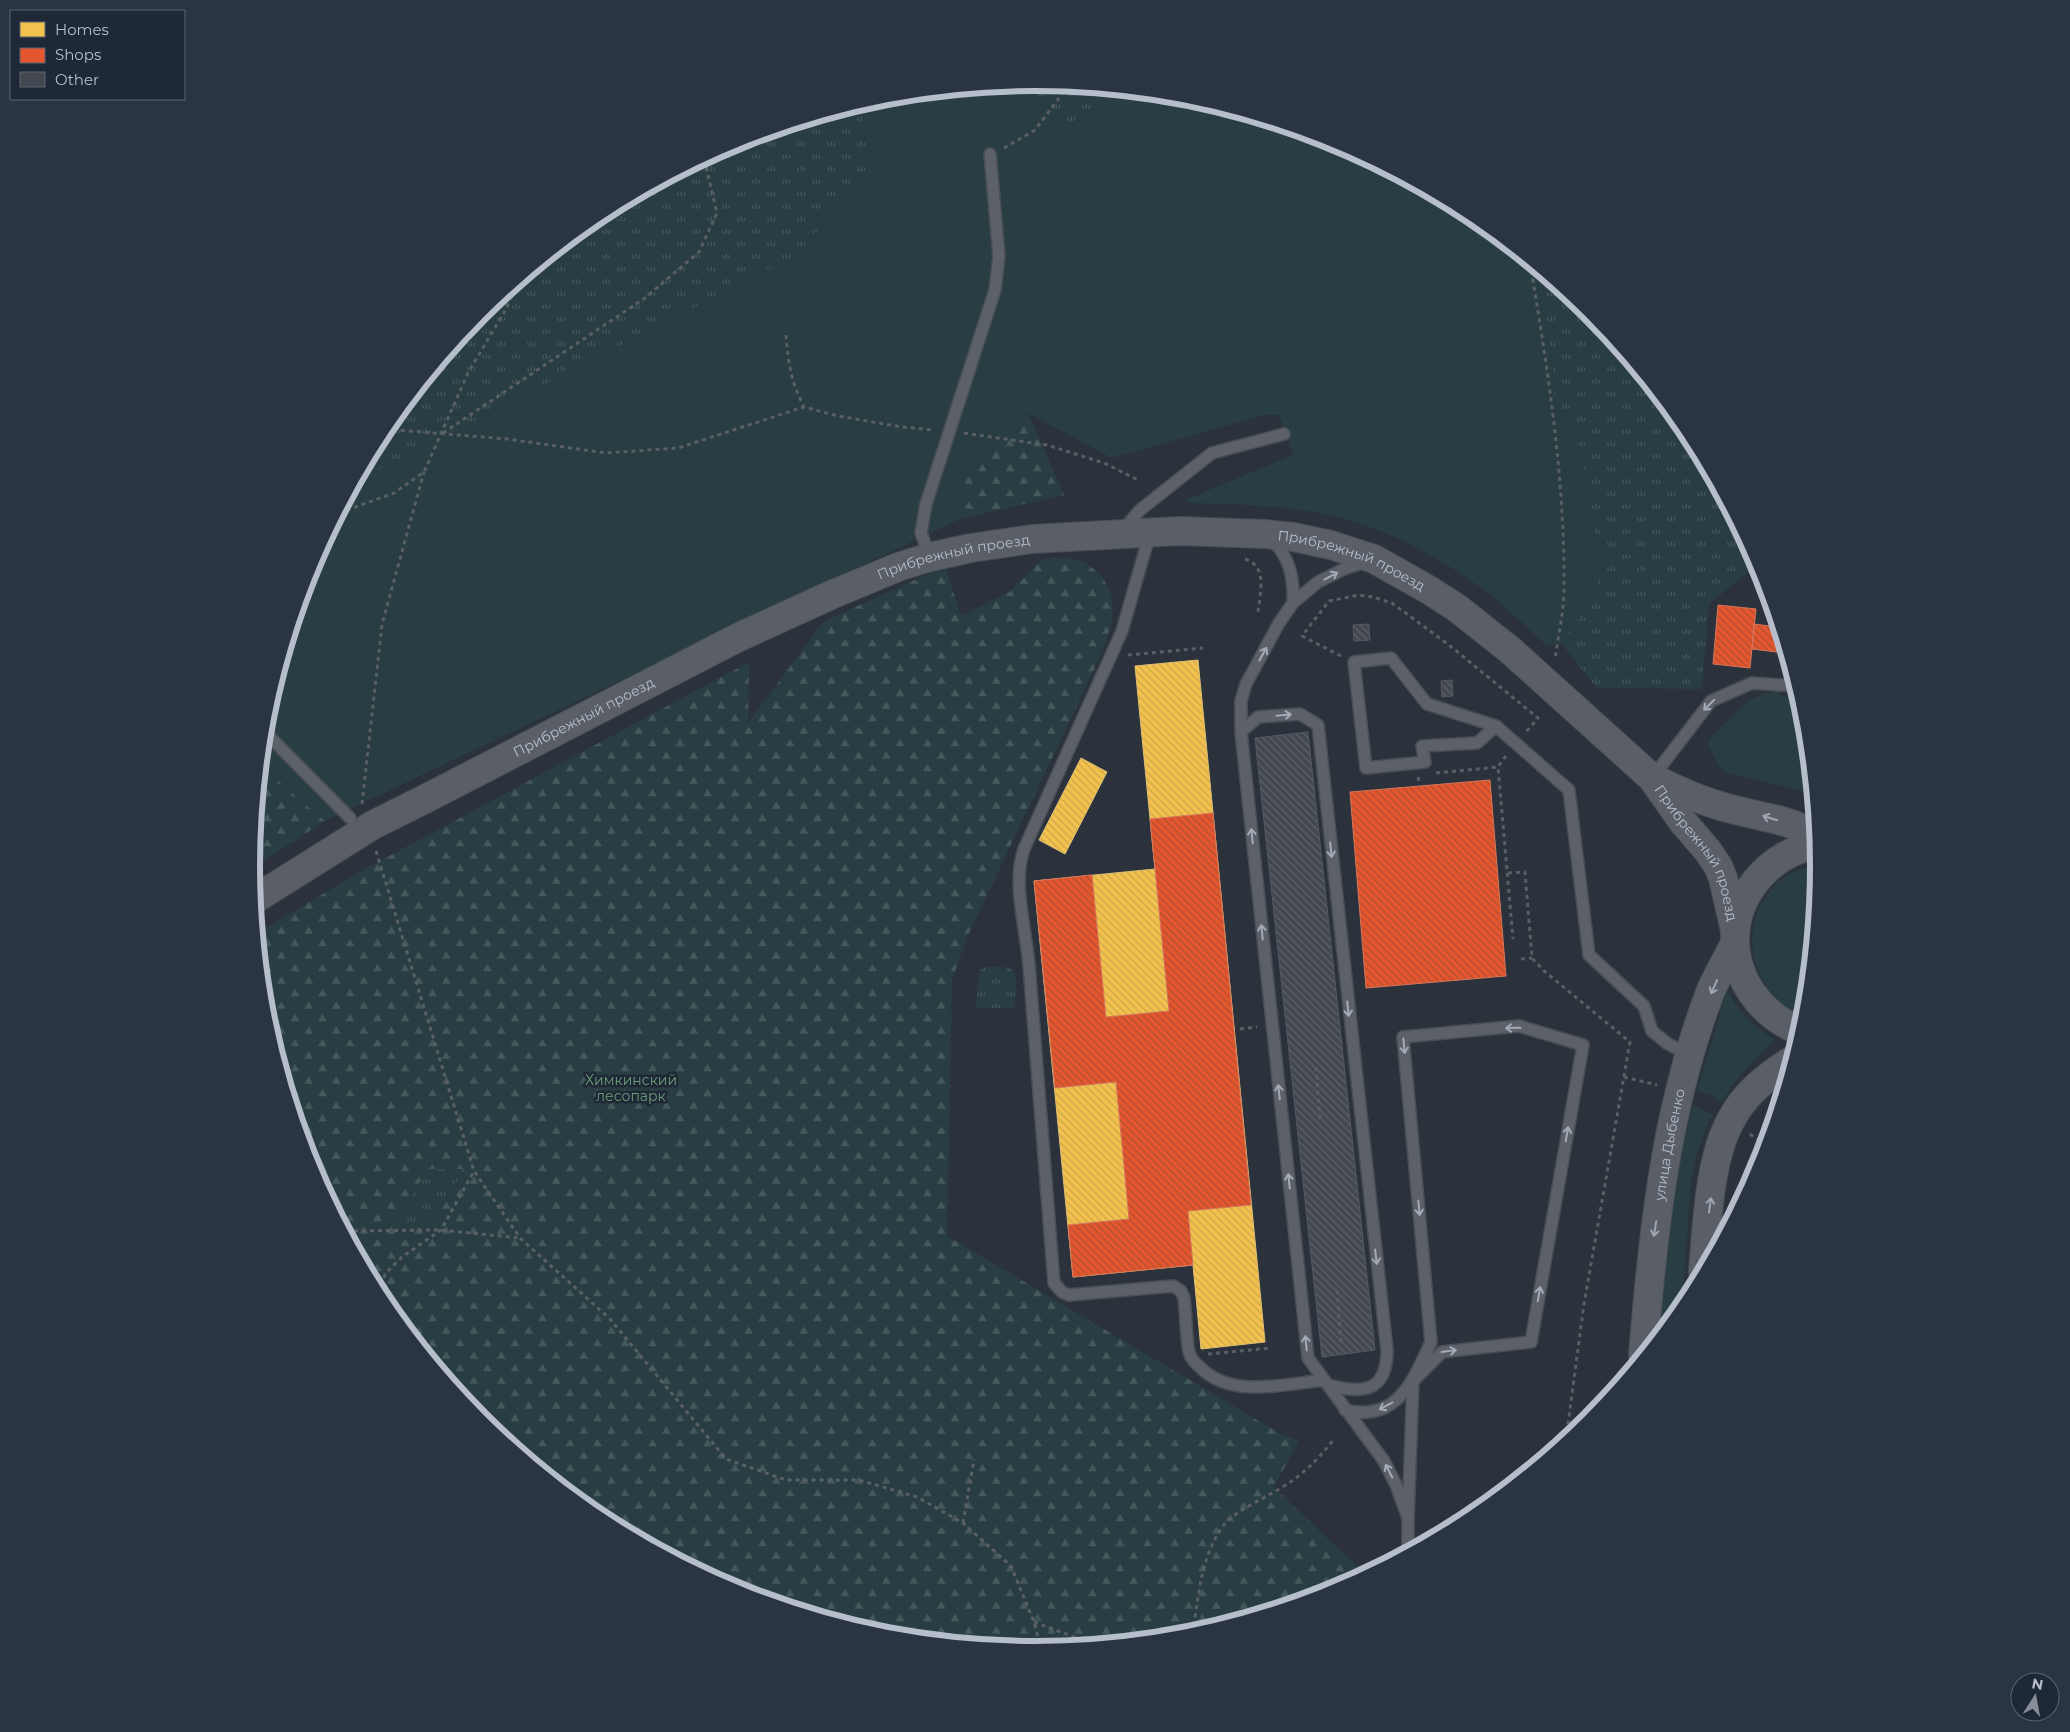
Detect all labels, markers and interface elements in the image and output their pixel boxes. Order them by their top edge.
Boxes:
legend [10,10,185,100]
text: Homes [55,20,109,39]
text: Shops [55,45,101,64]
text: Other [55,70,99,89]
street label: Прибрежный проезд [1277,526,1428,595]
street label: Прибрежный проезд [874,530,1031,584]
one-way arrow [1323,571,1338,580]
one-way arrow [1258,647,1268,661]
street label: Прибрежный проезд [510,673,657,761]
one-way arrow [1703,699,1715,711]
one-way arrow [1276,710,1292,720]
street label: Прибрежный проезд [1651,781,1741,923]
one-way arrow [1762,813,1778,823]
one-way arrow [1247,828,1257,844]
one-way arrow [1326,842,1336,858]
one-way arrow [1257,924,1267,940]
one-way arrow [1708,979,1718,994]
one-way arrow [1344,1001,1353,1017]
one-way arrow [1505,1023,1521,1032]
one-way arrow [1399,1038,1409,1054]
park label: Химкинский лесопарк [585,1071,677,1105]
one-way arrow [1274,1084,1284,1100]
street label: улица Дыбенко [1650,1087,1689,1203]
one-way arrow [1563,1127,1573,1143]
one-way arrow [1284,1174,1294,1190]
one-way arrow [1705,1197,1715,1213]
one-way arrow [1414,1200,1423,1216]
one-way arrow [1649,1220,1659,1236]
one-way arrow [1371,1248,1381,1264]
one-way arrow [1535,1287,1545,1303]
one-way arrow [1301,1335,1311,1351]
one-way arrow [1441,1346,1457,1356]
one-way arrow [1378,1401,1393,1411]
one-way arrow [1384,1464,1393,1479]
north arrow [2010,1672,2060,1722]
text: N [2030,1674,2045,1694]

